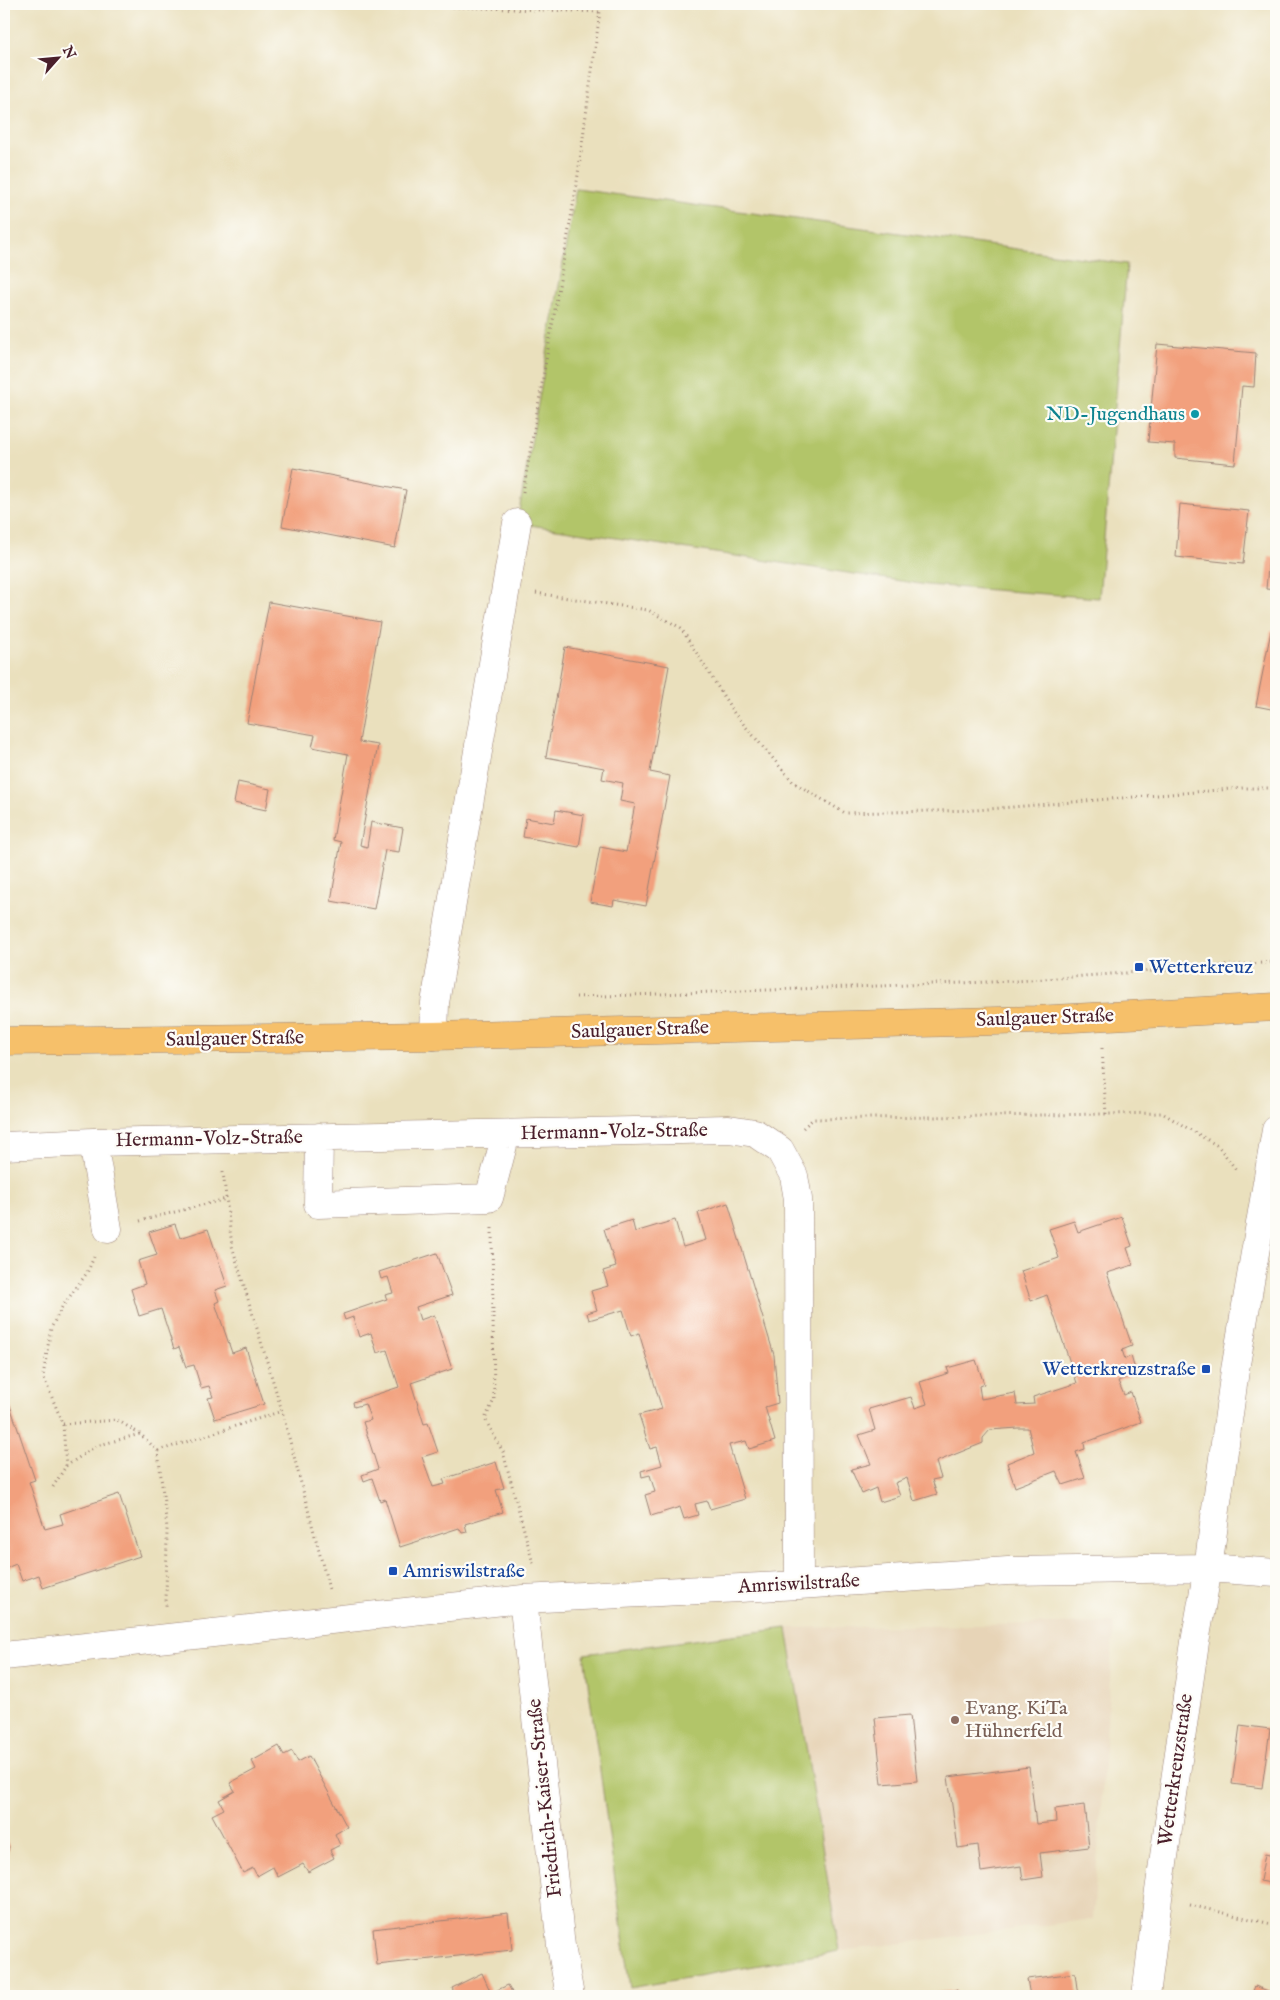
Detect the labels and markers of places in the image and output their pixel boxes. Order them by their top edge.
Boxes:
place label: ND-Jugendhaus [1046,402,1185,427]
marker: ND-Jugendhaus [1189,408,1201,420]
place label: Wetterkreuz [1149,955,1253,980]
marker: Wetterkreuz [1133,961,1145,973]
place label: Wetterkreuzstraße [1042,1357,1196,1382]
marker: Wetterkreuzstraße [1200,1363,1212,1375]
place label: Amriswilstraße [402,1559,525,1584]
marker: Amriswilstraße [387,1565,399,1577]
place label: Evang. KiTa Hühnerfeld [965,1696,1068,1744]
marker: Evang. KiTa Hühnerfeld [949,1714,961,1726]

